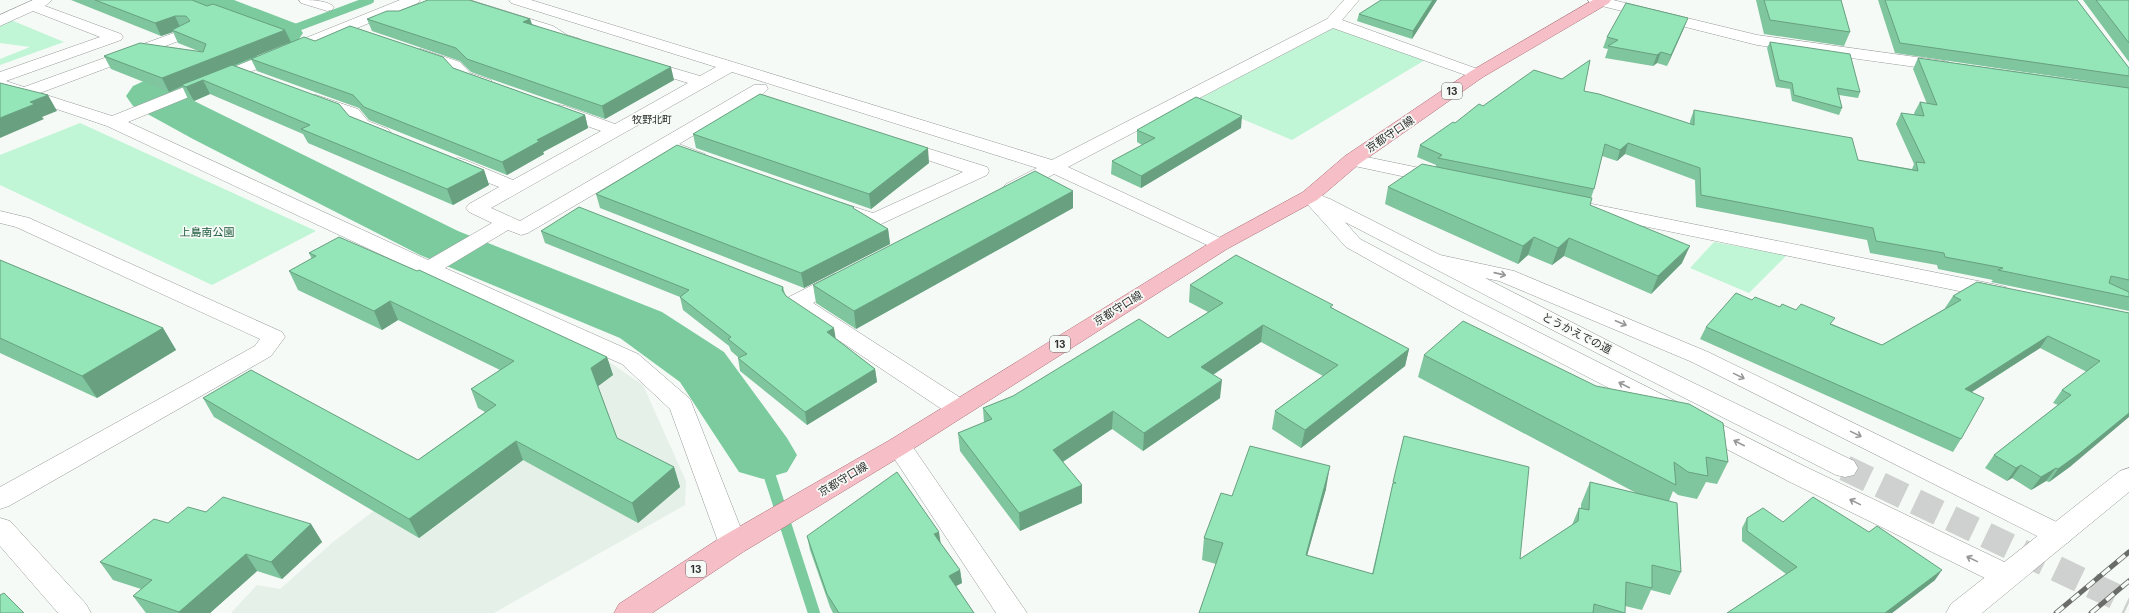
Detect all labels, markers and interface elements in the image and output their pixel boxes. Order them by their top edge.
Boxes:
road number: 13 [1442,83,1462,99]
district label: 牧野北町 [632,113,672,125]
street label: 京都守口線 [1363,113,1417,155]
park label: 上島南公園 [180,225,235,239]
one-way arrow [1493,271,1506,279]
street label: 京都守口線 [1091,287,1145,329]
street label: とうかえでの道 [1540,309,1614,357]
one-way arrow [1614,320,1626,328]
road number: 13 [1050,336,1070,352]
one-way arrow [1733,373,1745,380]
one-way arrow [1618,380,1630,388]
one-way arrow [1849,431,1861,438]
one-way arrow [1734,439,1746,446]
street label: 京都守口線 [816,459,870,499]
one-way arrow [1850,498,1862,505]
one-way arrow [1966,555,1978,562]
road number: 13 [686,561,706,577]

